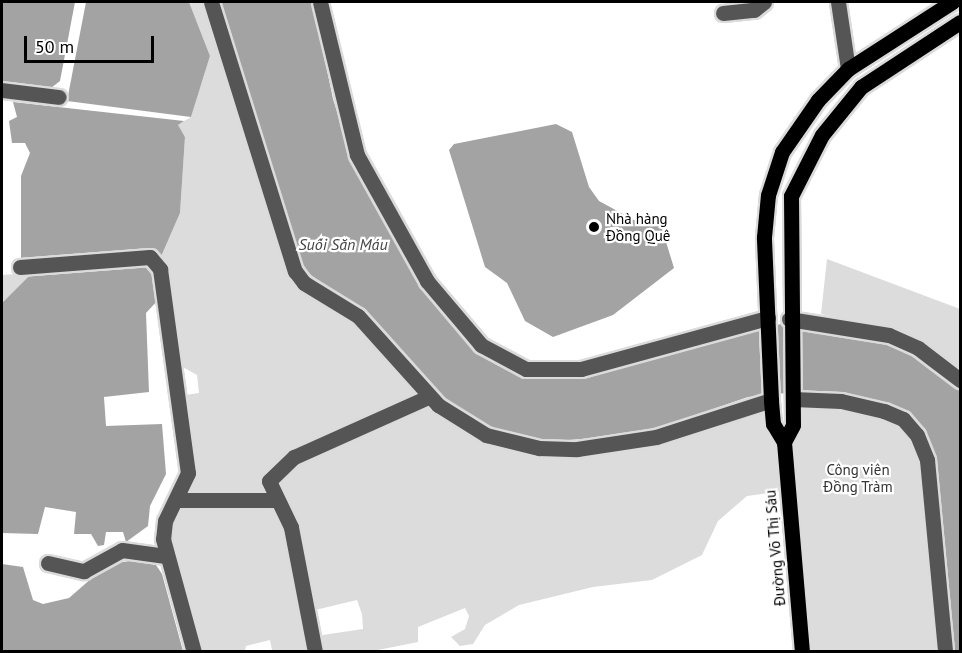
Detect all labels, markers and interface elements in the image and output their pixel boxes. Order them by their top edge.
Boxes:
scale bar [27,24,158,62]
text: 50 m [35,35,74,58]
place label: Nhà hàng Đồng Quê [606,209,670,244]
marker: Nhà hàng Đồng Quê [587,220,601,234]
water label: Suối Săn Máu [298,234,388,254]
park label: Công viên Đồng Tràm [823,460,893,495]
street label: Đường Võ Thị Sáu [761,489,789,607]

